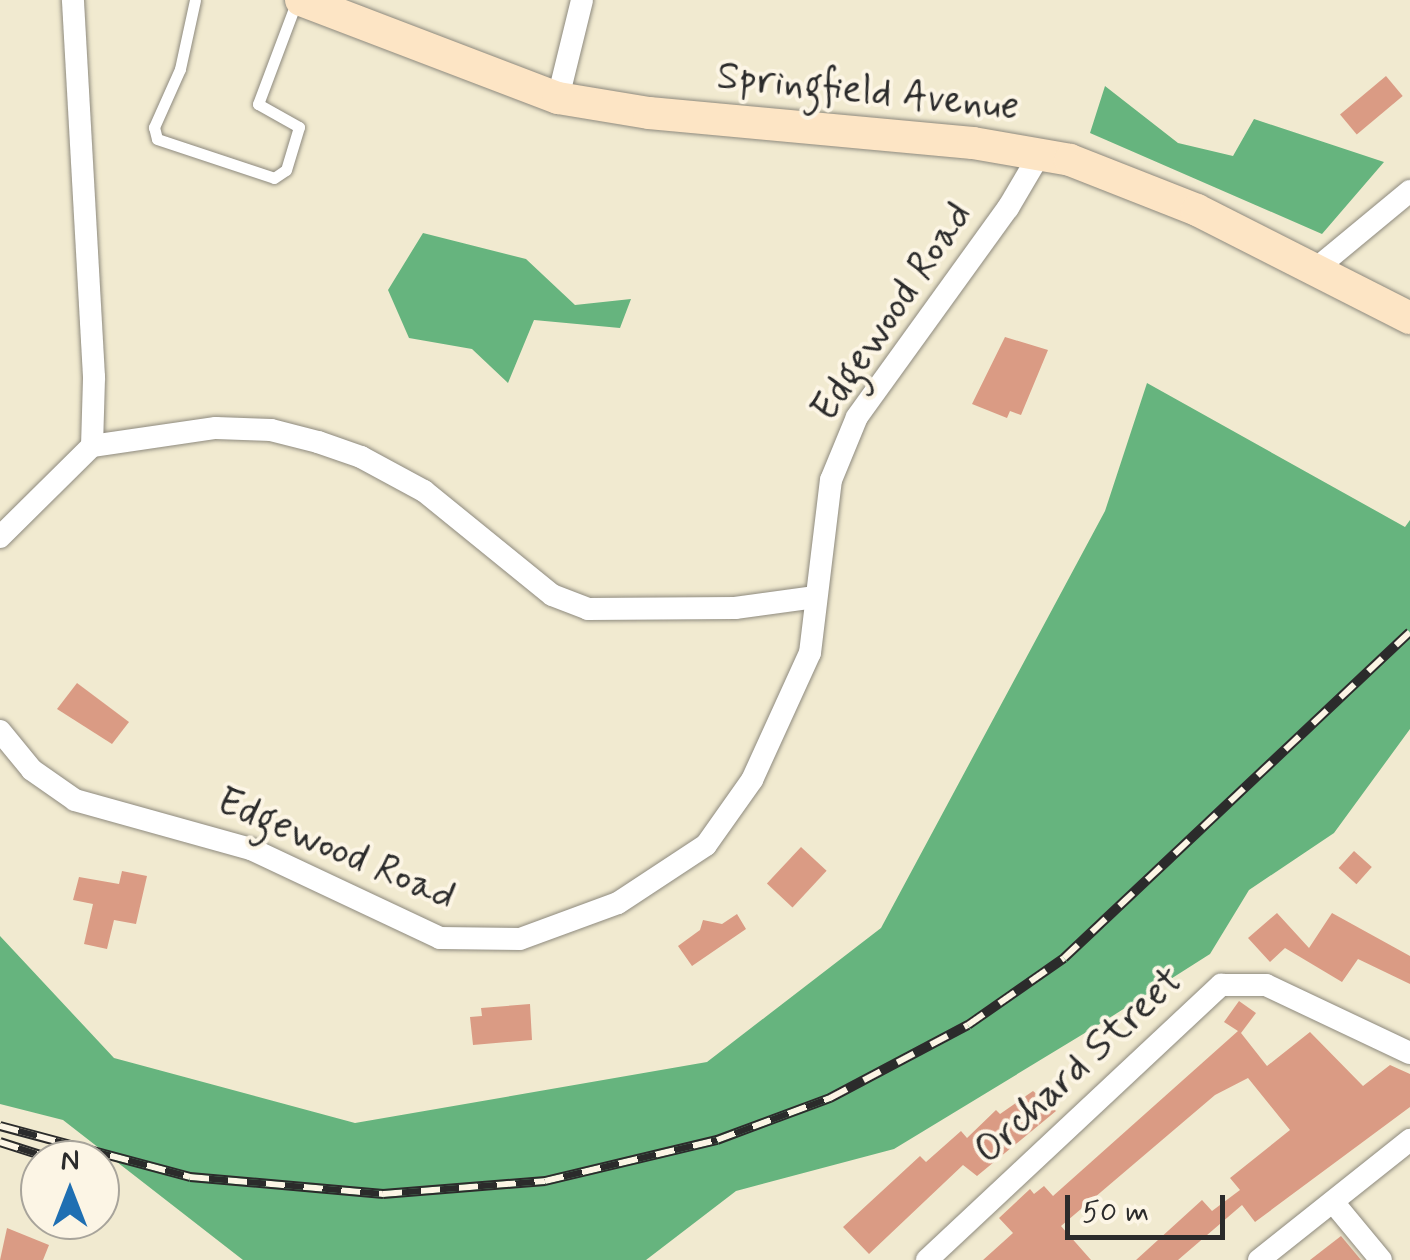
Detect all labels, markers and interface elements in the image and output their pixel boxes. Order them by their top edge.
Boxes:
street label: Springfield Avenue [710,52,1026,132]
street label: Edgewood Road [802,195,982,429]
street label: Edgewood Road [211,778,461,920]
street label: Orchard Street [966,958,1192,1174]
north arrow [20,1140,120,1240]
text: N [61,1143,79,1180]
scale bar [1070,1175,1230,1237]
text: 50 m [1082,1193,1149,1232]

